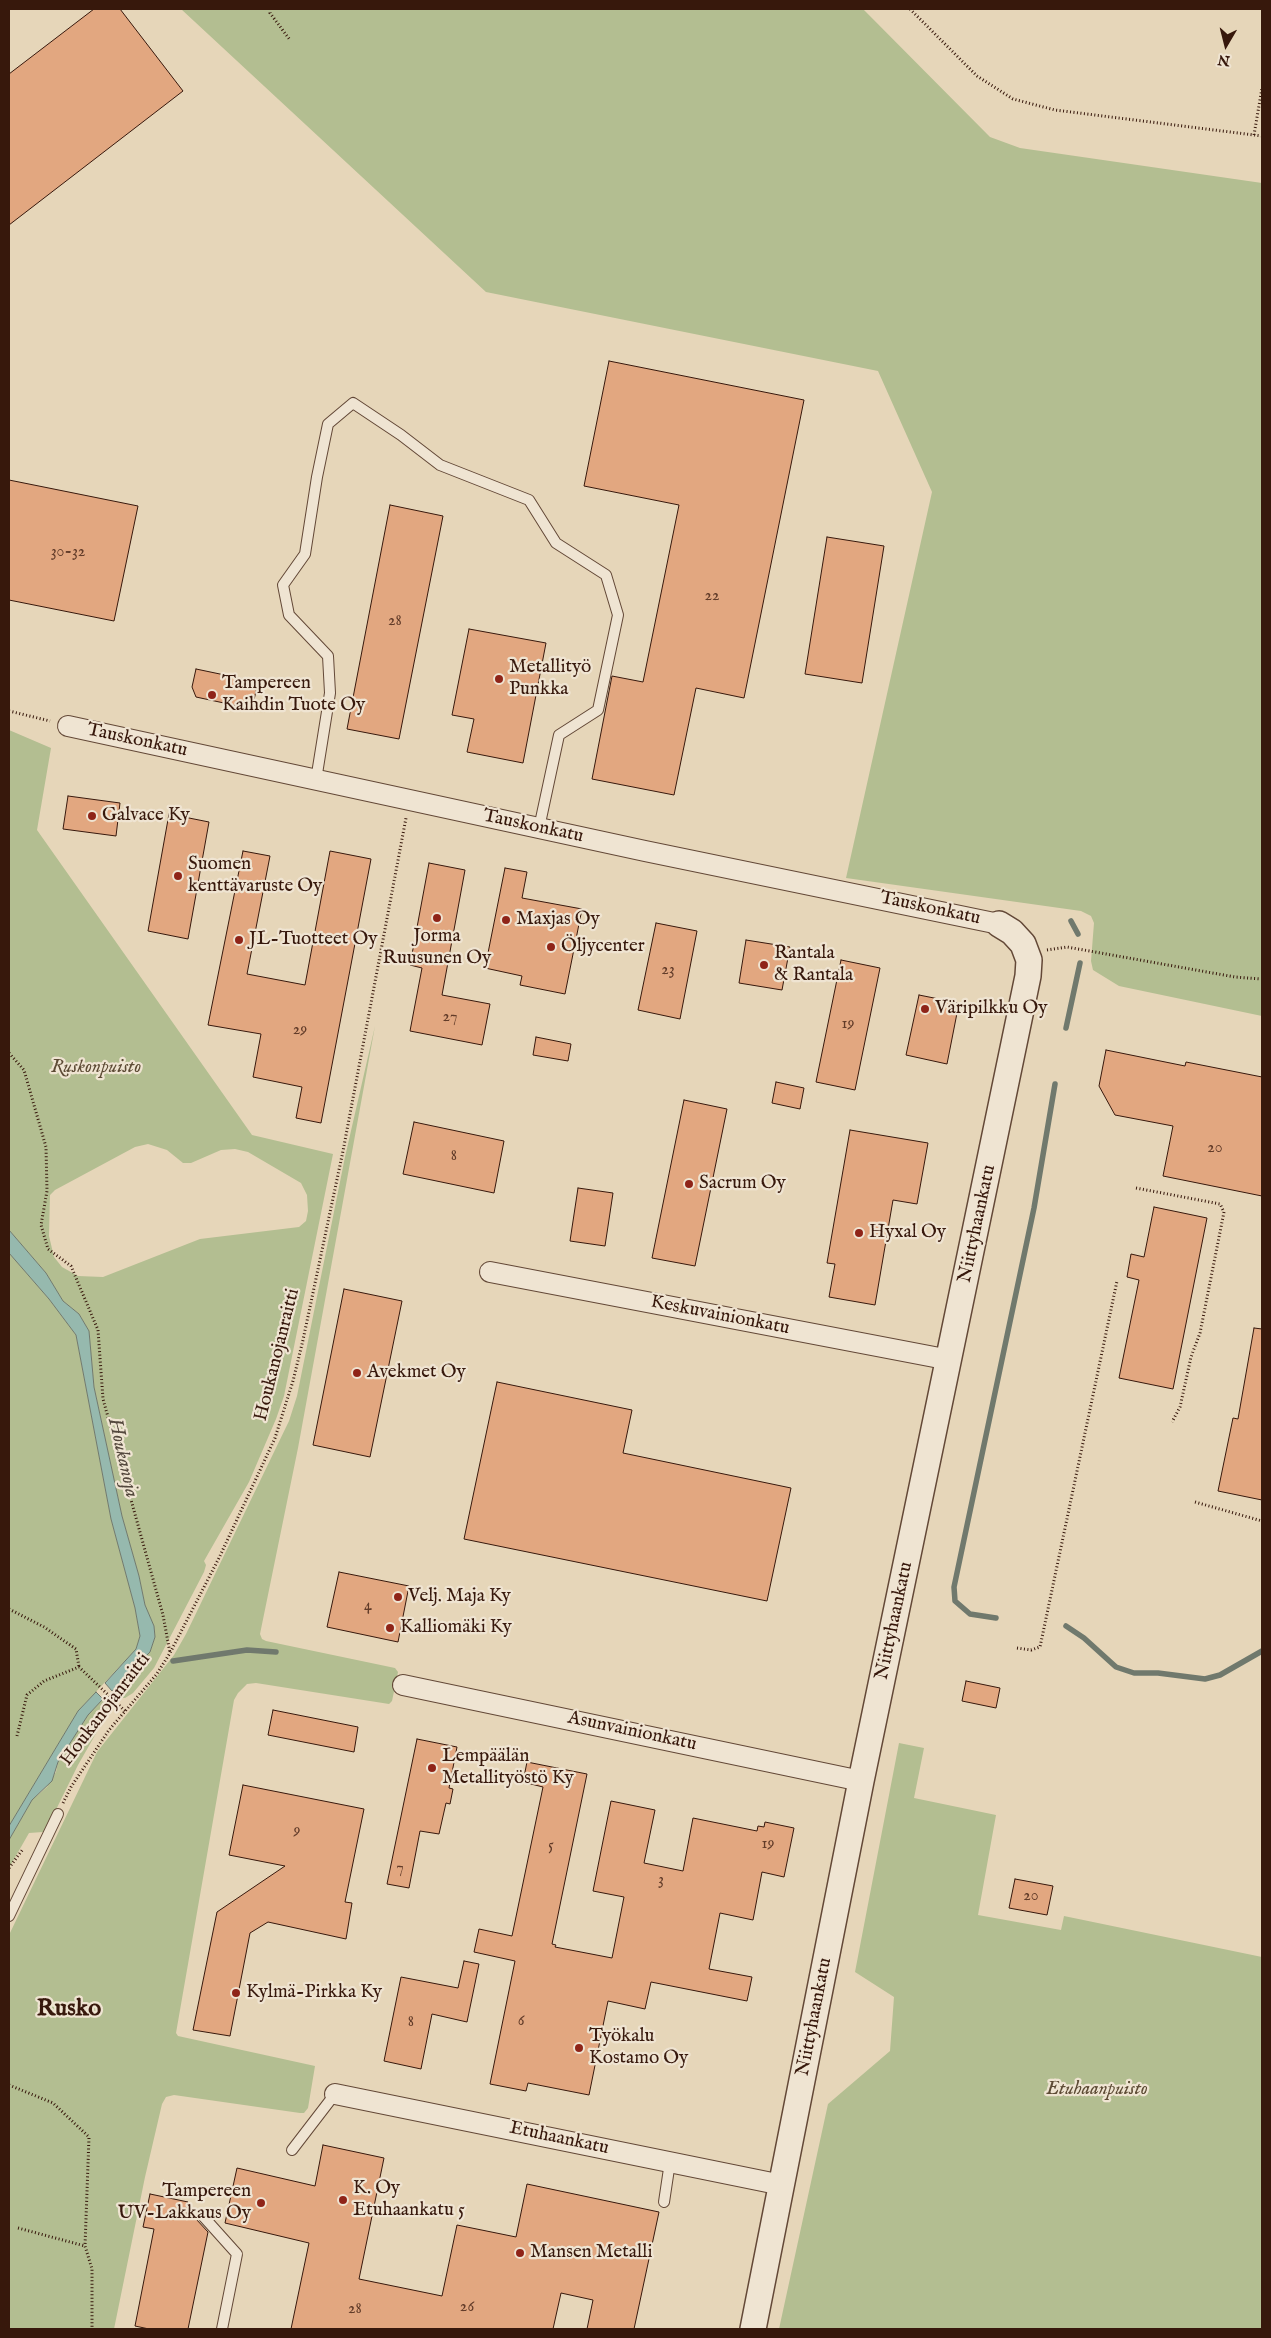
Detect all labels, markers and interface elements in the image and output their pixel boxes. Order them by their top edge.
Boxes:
north arrow [1201,20,1251,70]
text: N [1217,50,1231,70]
house number: 30-32 [51,543,85,563]
house number: 22 [704,587,720,607]
house number: 28 [388,612,402,632]
place label: Metallityö Punkka [509,657,591,701]
place label: Tampereen Kaihdin Tuote Oy [222,673,365,717]
marker: Metallityö Punkka [493,673,505,685]
marker: Tampereen Kaihdin Tuote Oy [206,689,218,701]
street label: Tauskonkatu [85,719,189,763]
place label: Galvace Ky [102,805,190,827]
street label: Tauskonkatu [481,805,585,849]
marker: Galvace Ky [86,810,98,822]
place label: Suomen kenttävaruste Oy [188,854,322,898]
marker: Suomen kenttävaruste Oy [172,870,184,882]
street label: Tauskonkatu [878,887,982,931]
place label: Maxjas Oy [516,909,600,931]
marker: Jorma Ruusunen Oy [431,912,443,924]
marker: Maxjas Oy [500,914,512,926]
place label: Jorma Ruusunen Oy [383,926,491,970]
place label: JL-Tuotteet Oy [249,929,378,951]
marker: JL-Tuotteet Oy [233,934,245,946]
place label: Öljycenter [561,936,645,958]
marker: Öljycenter [545,941,557,953]
place label: Rantala & Rantala [774,943,853,987]
marker: Rantala & Rantala [758,959,770,971]
house number: 23 [661,961,675,981]
place label: Väripilkku Oy [935,998,1048,1020]
marker: Väripilkku Oy [919,1003,931,1015]
house number: 27 [443,1008,457,1028]
house number: 19 [842,1015,854,1035]
house number: 29 [293,1021,307,1041]
park label: Ruskonpuisto [51,1057,141,1079]
house number: 20 [1207,1139,1223,1159]
house number: 8 [451,1147,457,1167]
street label: Niittyhaankatu [954,1163,1002,1285]
place label: Sacrum Oy [699,1173,786,1195]
marker: Sacrum Oy [683,1178,695,1190]
place label: Hyxal Oy [869,1222,946,1244]
marker: Hyxal Oy [853,1227,865,1239]
street label: Houkanojanraitti [251,1286,305,1424]
street label: Keskuvainionkatu [649,1291,791,1341]
place label: Avekmet Oy [367,1362,466,1384]
marker: Avekmet Oy [351,1367,363,1379]
water label: Houkanoja [101,1416,143,1500]
street label: Niittyhaankatu [871,1560,919,1682]
place label: Velj. Maja Ky [408,1586,511,1608]
marker: Velj. Maja Ky [392,1591,404,1603]
house number: 4 [364,1597,372,1617]
place label: Kalliomäki Ky [400,1617,512,1639]
marker: Kalliomäki Ky [384,1622,396,1634]
street label: Houkanojanraitti [56,1649,156,1771]
street label: Asunvainionkatu [566,1707,698,1757]
place label: Lempäälän Metallityöstö Ky [442,1746,574,1790]
marker: Lempäälän Metallityöstö Ky [426,1762,438,1774]
house number: 9 [294,1822,300,1842]
house number: 19 [762,1835,774,1855]
house number: 5 [548,1837,554,1857]
house number: 7 [396,1859,404,1879]
house number: 3 [658,1871,664,1891]
house number: 20 [1023,1887,1039,1907]
street label: Niittyhaankatu [792,1956,838,2078]
place label: Kylmä-Pirkka Ky [246,1982,382,2004]
marker: Kylmä-Pirkka Ky [230,1987,242,1999]
district label: Rusko [37,1996,101,2024]
house number: 6 [518,2012,524,2032]
house number: 8 [408,2013,414,2033]
place label: Työkalu Kostamo Oy [589,2026,688,2070]
marker: Työkalu Kostamo Oy [573,2042,585,2054]
park label: Etuhaanpuisto [1046,2079,1148,2101]
street label: Etuhaankatu [507,2117,611,2161]
place label: K. Oy Etuhaankatu 5 [353,2178,465,2222]
place label: Tampereen UV-Lakkaus Oy [118,2181,251,2225]
marker: K. Oy Etuhaankatu 5 [337,2194,349,2206]
marker: Tampereen UV-Lakkaus Oy [255,2197,267,2209]
place label: Mansen Metalli [530,2242,653,2264]
marker: Mansen Metalli [514,2247,526,2259]
house number: 26 [460,2298,474,2318]
house number: 28 [348,2300,362,2320]

